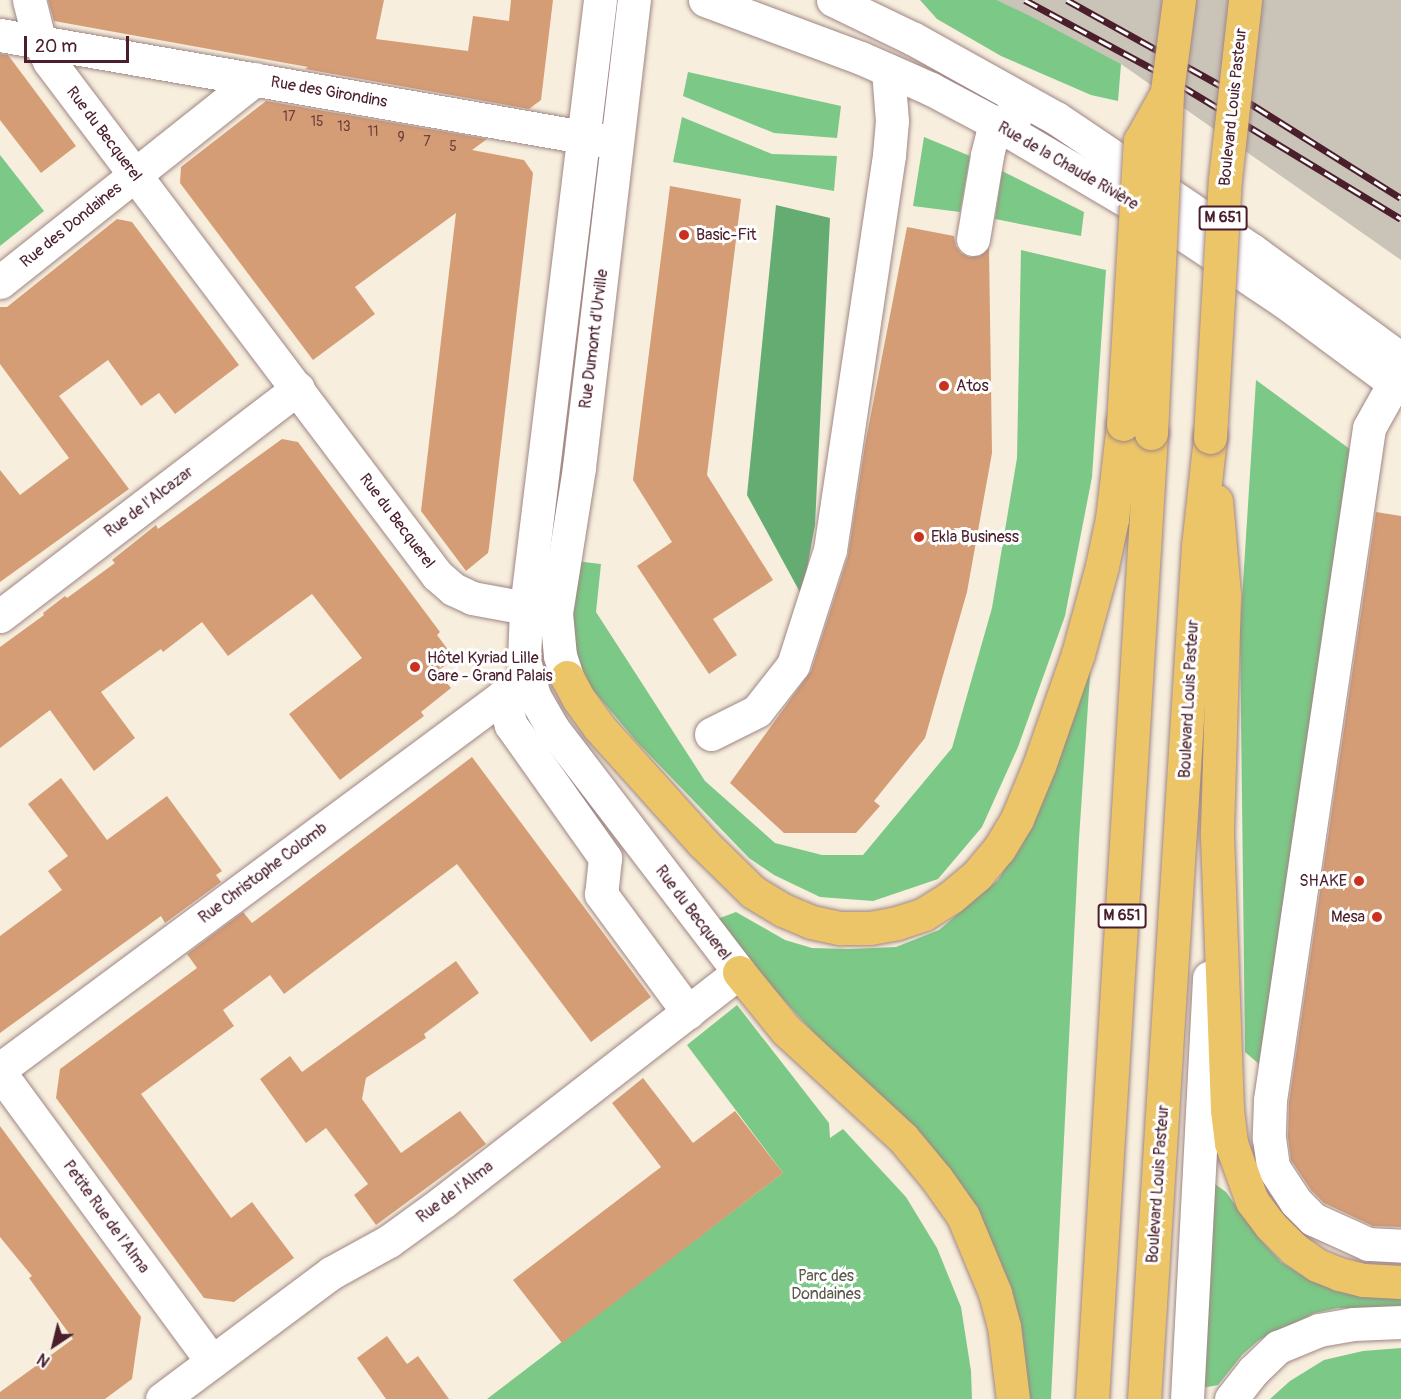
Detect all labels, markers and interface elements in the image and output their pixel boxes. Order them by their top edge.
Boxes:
scale bar [27,24,132,62]
street label: Boulevard Louis Pasteur [1215,27,1251,187]
text: 20 m [35,35,77,58]
street label: Rue des Girondins [269,72,389,112]
street label: Rue du Becquerel [62,83,146,185]
house number: 17 [283,109,295,125]
house number: 15 [310,114,324,130]
street label: Rue de la Chaude Rivière [994,118,1142,214]
house number: 13 [337,119,351,135]
house number: 11 [368,124,378,140]
house number: 9 [397,130,405,146]
house number: 7 [423,134,431,150]
house number: 5 [449,139,457,155]
street label: Rue des Dondaines [16,178,126,272]
road number: M 651 [1198,206,1248,230]
place label: Basic-Fit [696,225,756,245]
marker: Basic-Fit [677,228,691,242]
street label: Rue Dumont d'Urville [576,268,612,410]
place label: Atos [956,376,989,396]
marker: Atos [937,379,951,393]
street label: Rue de l'Alcazar [101,462,197,542]
street label: Rue du Becquerel [355,470,439,572]
place label: Ekla Business [931,527,1019,547]
marker: Ekla Business [912,530,926,544]
street label: Boulevard Louis Pasteur [1175,619,1203,779]
place label: Hôtel Kyriad Lille Gare - Grand Palais [427,648,553,686]
marker: Hôtel Kyriad Lille Gare - Grand Palais [408,660,422,674]
street label: Rue Christophe Colomb [195,818,331,928]
street label: Rue du Becquerel [651,862,735,964]
place label: SHAKE [1299,871,1347,891]
marker: SHAKE [1352,874,1366,888]
road number: M 651 [1096,904,1148,928]
place label: Mesa [1331,907,1365,927]
marker: Mesa [1370,910,1384,924]
street label: Boulevard Louis Pasteur [1143,1104,1173,1264]
street label: Petite Rue de l'Alma [59,1157,153,1277]
street label: Rue de l'Alma [413,1157,497,1227]
park label: Parc des Dondaines [791,1266,861,1304]
north arrow [24,1315,84,1375]
text: N [34,1348,54,1371]

